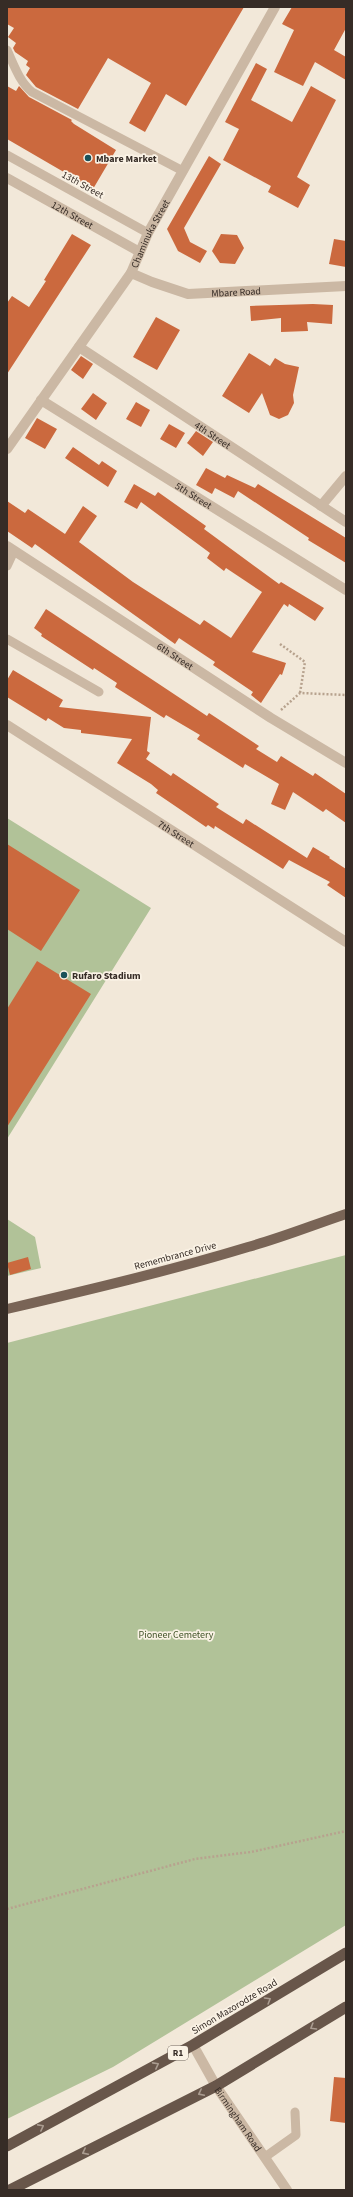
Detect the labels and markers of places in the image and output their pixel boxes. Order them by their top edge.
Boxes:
place label: Mbare Market [96,152,157,166]
marker: Mbare Market [83,153,93,163]
place label: Rufaro Stadium [72,969,141,983]
marker: Rufaro Stadium [59,970,69,980]

